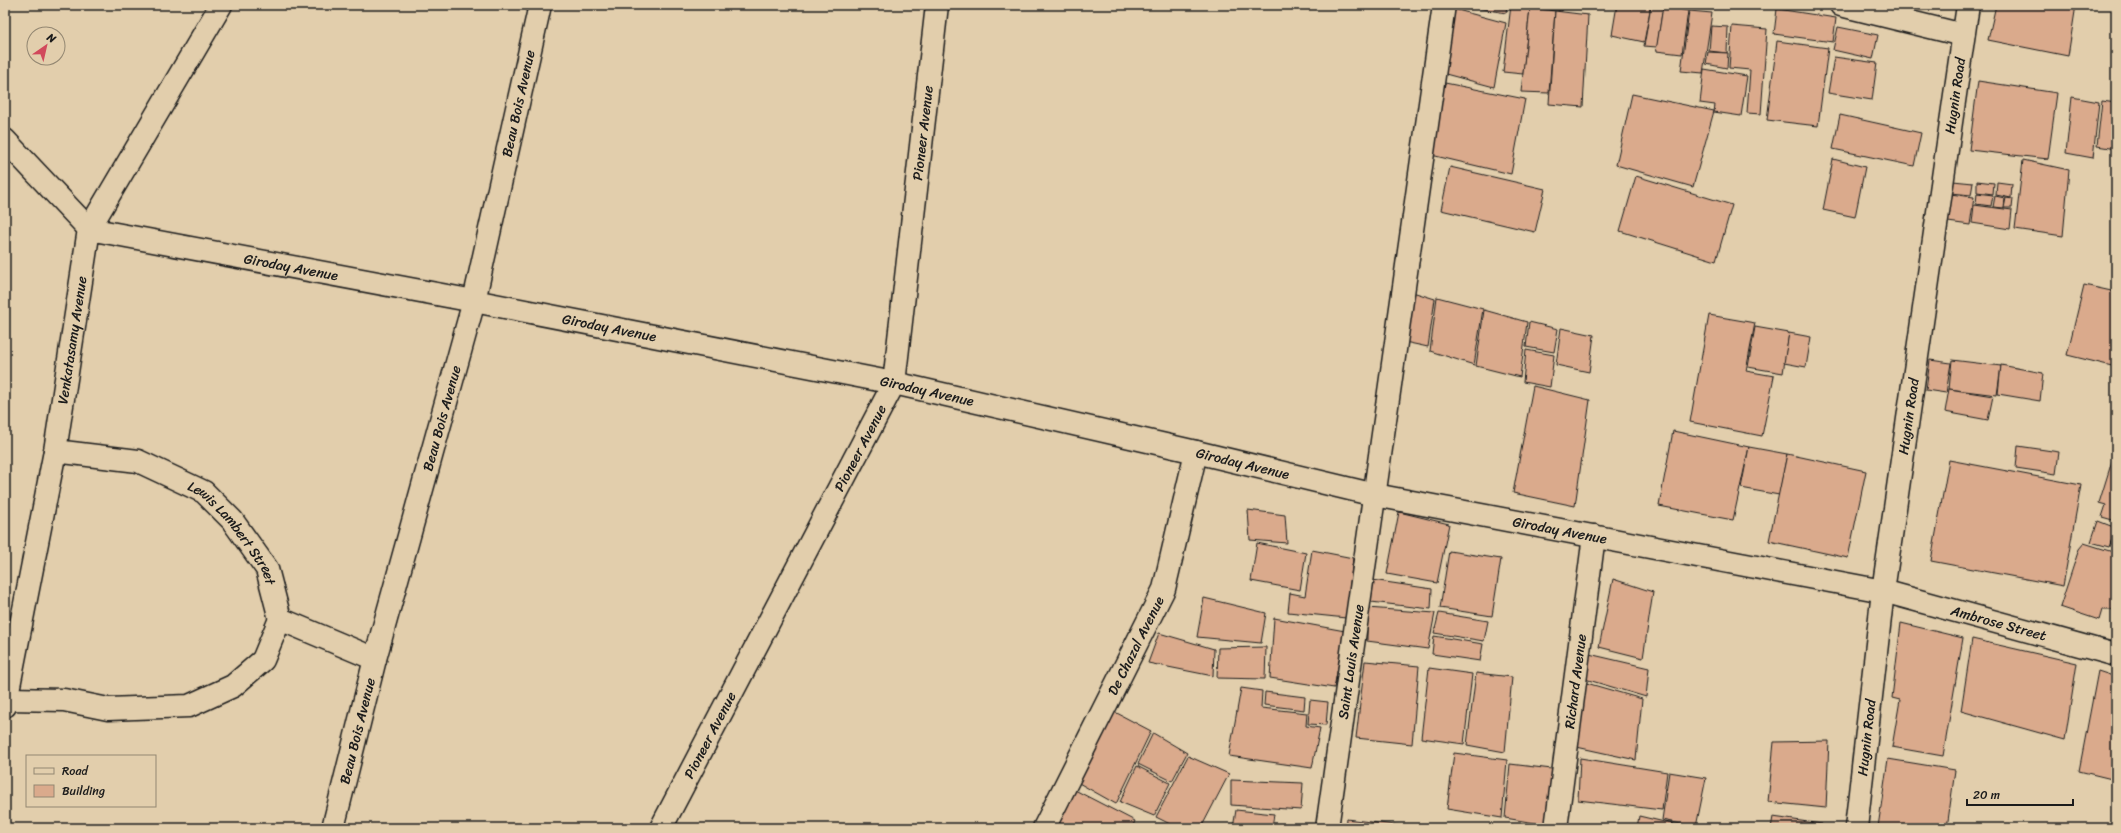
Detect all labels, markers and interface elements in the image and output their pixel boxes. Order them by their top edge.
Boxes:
north arrow [26,26,66,66]
text: N [42,28,60,48]
street label: Beau Bois Avenue [494,48,543,159]
street label: Hugnin Road [1937,54,1973,136]
street label: Pioneer Avenue [905,84,941,182]
street label: Giroday Avenue [242,246,340,288]
street label: Venkatasamy Avenue [50,274,95,406]
street label: Giroday Avenue [560,307,659,349]
street label: Beau Bois Avenue [415,362,469,474]
street label: Giroday Avenue [878,369,977,414]
street label: Hugnin Road [1891,375,1927,456]
street label: Pioneer Avenue [827,400,894,496]
street label: Giroday Avenue [1193,440,1292,487]
street label: Lewis Lambert Street [183,474,283,589]
street label: Giroday Avenue [1511,509,1609,552]
street label: De Chazal Avenue [1100,592,1172,700]
street label: Ambrose Street [1947,598,2049,648]
street label: Saint Louis Avenue [1331,603,1372,721]
street label: Richard Avenue [1557,632,1594,730]
street label: Beau Bois Avenue [332,675,383,787]
street label: Pioneer Avenue [677,687,743,783]
street label: Hugnin Road [1850,696,1884,777]
legend [26,755,156,807]
text: Road [62,760,89,782]
text: Building [62,780,105,802]
scale bar [1967,781,2073,807]
text: 20 m [1973,784,2000,806]

